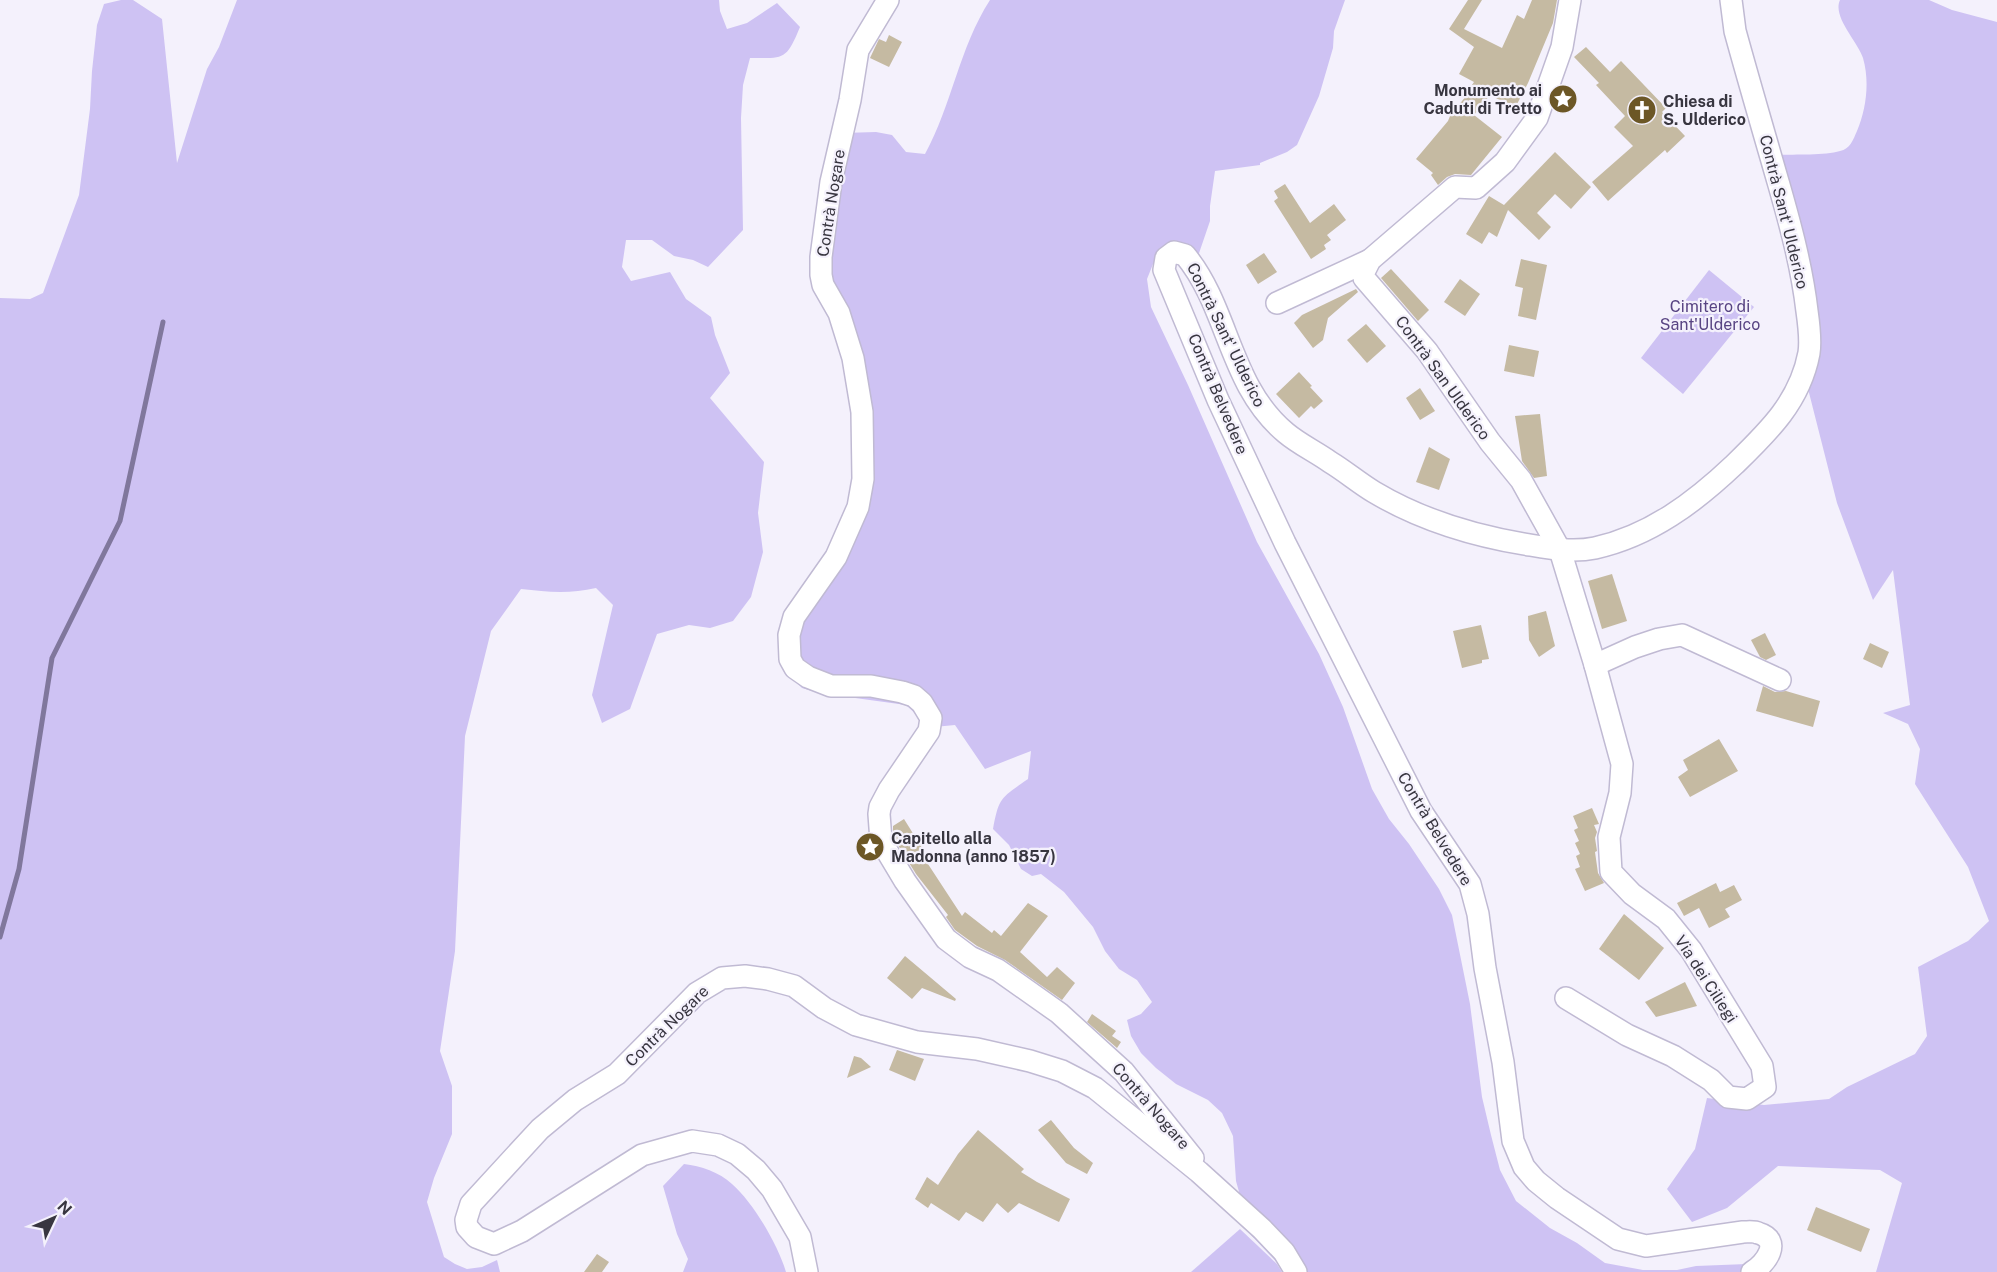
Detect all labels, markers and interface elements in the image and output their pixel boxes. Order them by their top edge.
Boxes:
place label: Monumento ai Caduti di Tretto [1423,81,1542,118]
place icon: Monumento ai Caduti di Tretto [1547,83,1579,115]
place label: Chiesa di S. Ulderico [1663,92,1746,129]
church icon: Chiesa di S. Ulderico [1626,94,1658,126]
street label: Contrà Sant' Ulderico [1756,133,1812,291]
street label: Contrà Nogare [813,148,849,258]
street label: Contrà Sant' Ulderico [1183,260,1269,410]
park label: Cimitero di Sant'Ulderico [1660,297,1760,334]
street label: Contrà San Ulderico [1392,312,1494,444]
street label: Contrà Belvedere [1184,331,1252,457]
street label: Contrà Belvedere [1394,769,1476,889]
place label: Capitello alla Madonna (anno 1857) [891,829,1056,866]
place icon: Capitello alla Madonna (anno 1857) [854,831,886,863]
street label: Via dei Ciliegi [1671,932,1741,1026]
street label: Contrà Nogare [621,981,713,1071]
street label: Contrà Nogare [1108,1059,1194,1153]
north arrow [24,1188,84,1248]
text: N [53,1197,76,1219]

